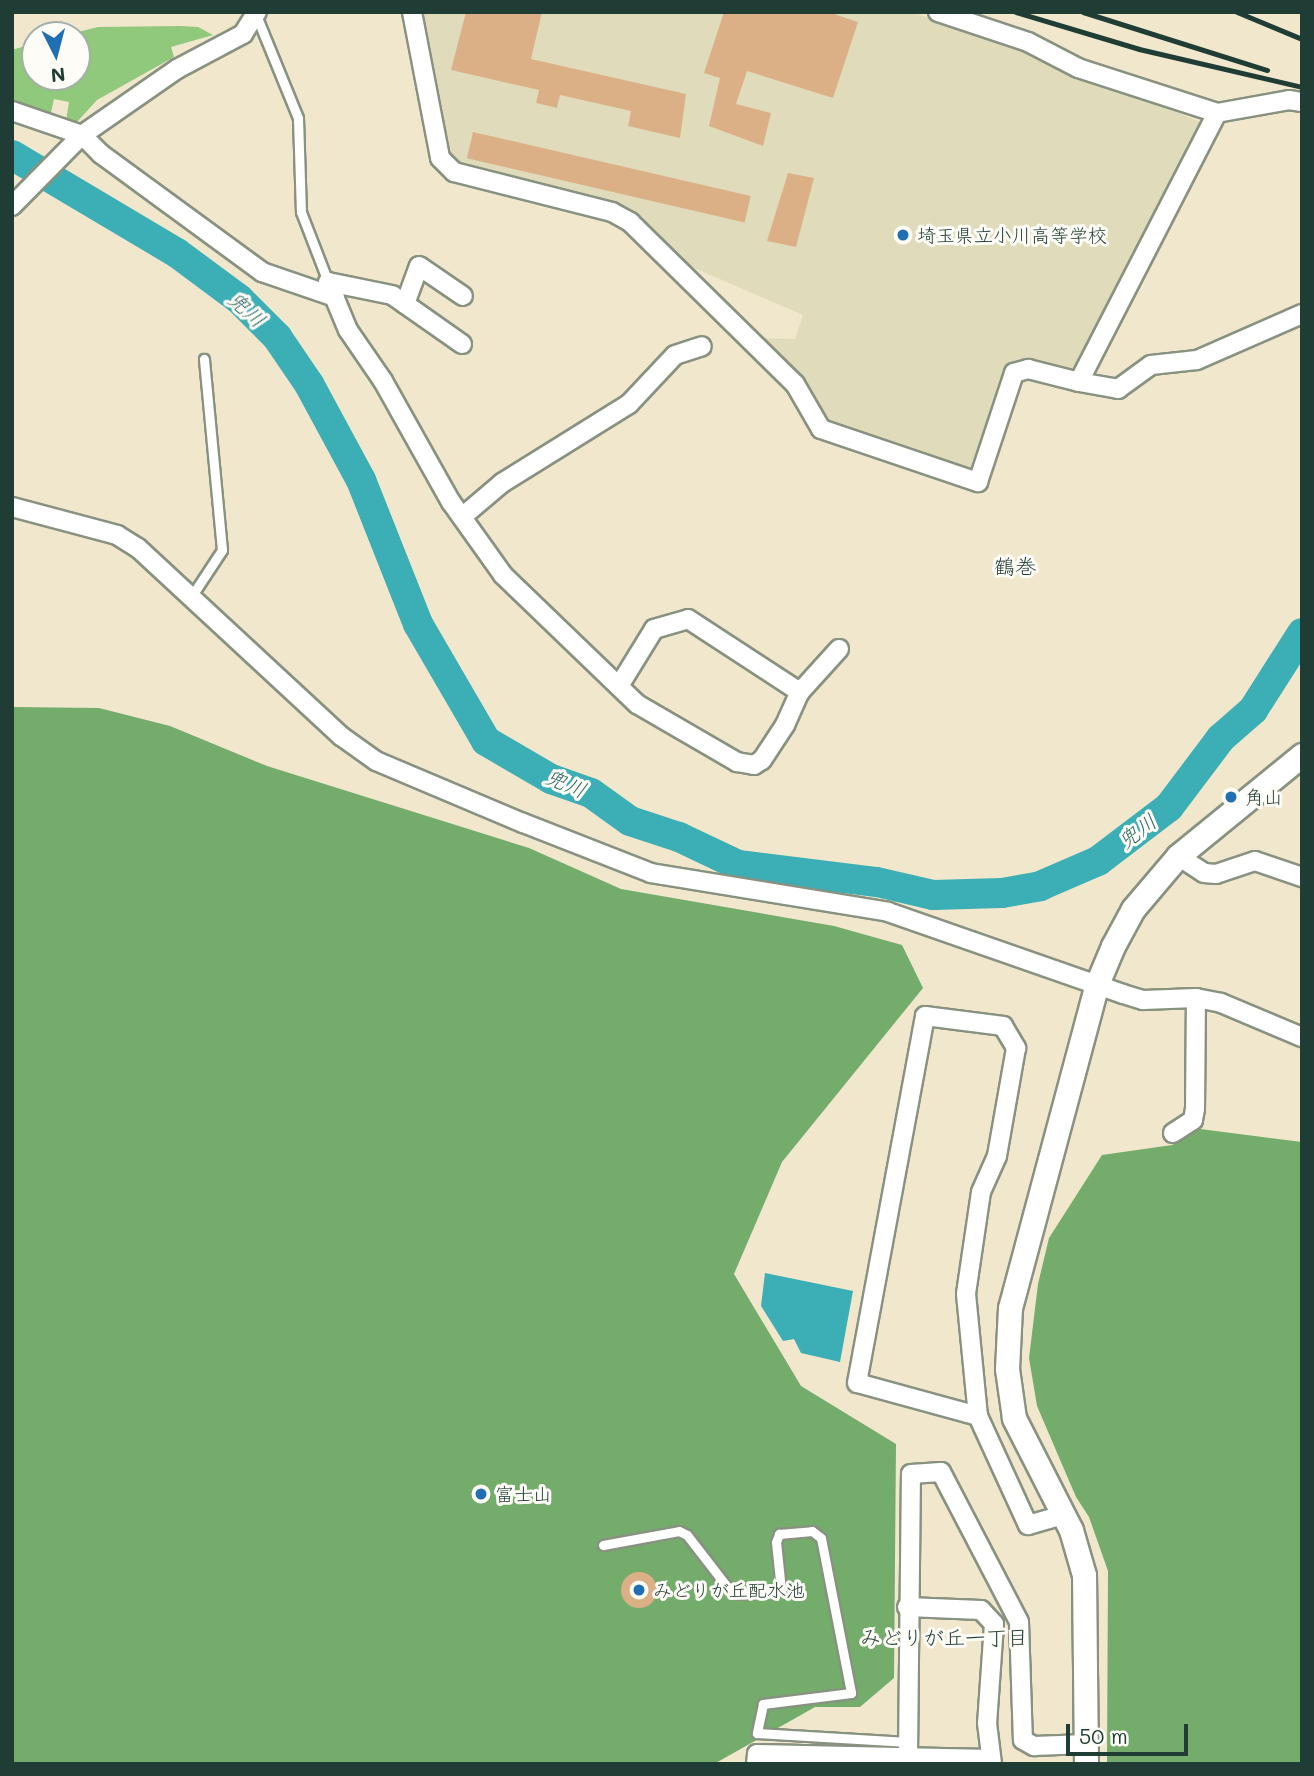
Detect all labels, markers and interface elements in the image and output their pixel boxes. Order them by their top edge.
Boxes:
north arrow [21,21,91,91]
text: N [50,62,67,89]
place label: 埼玉県立小川高等学校 [917,224,1107,246]
marker: 埼玉県立小川高等学校 [895,227,911,243]
water label: 兜川 [223,286,271,332]
district label: 鶴巻 [994,553,1036,579]
water label: 兜川 [542,763,590,803]
place label: 角山 [1245,786,1283,808]
marker: 角山 [1223,789,1239,805]
water label: 兜川 [1113,808,1161,854]
place label: 富士山 [495,1483,552,1505]
marker: 富士山 [473,1486,489,1502]
place label: みどりが丘配水池 [653,1579,805,1601]
marker: みどりが丘配水池 [631,1582,647,1598]
district label: みどりが丘一丁目 [860,1624,1028,1650]
scale bar [1069,1710,1192,1754]
text: 50 m [1079,1722,1128,1749]

